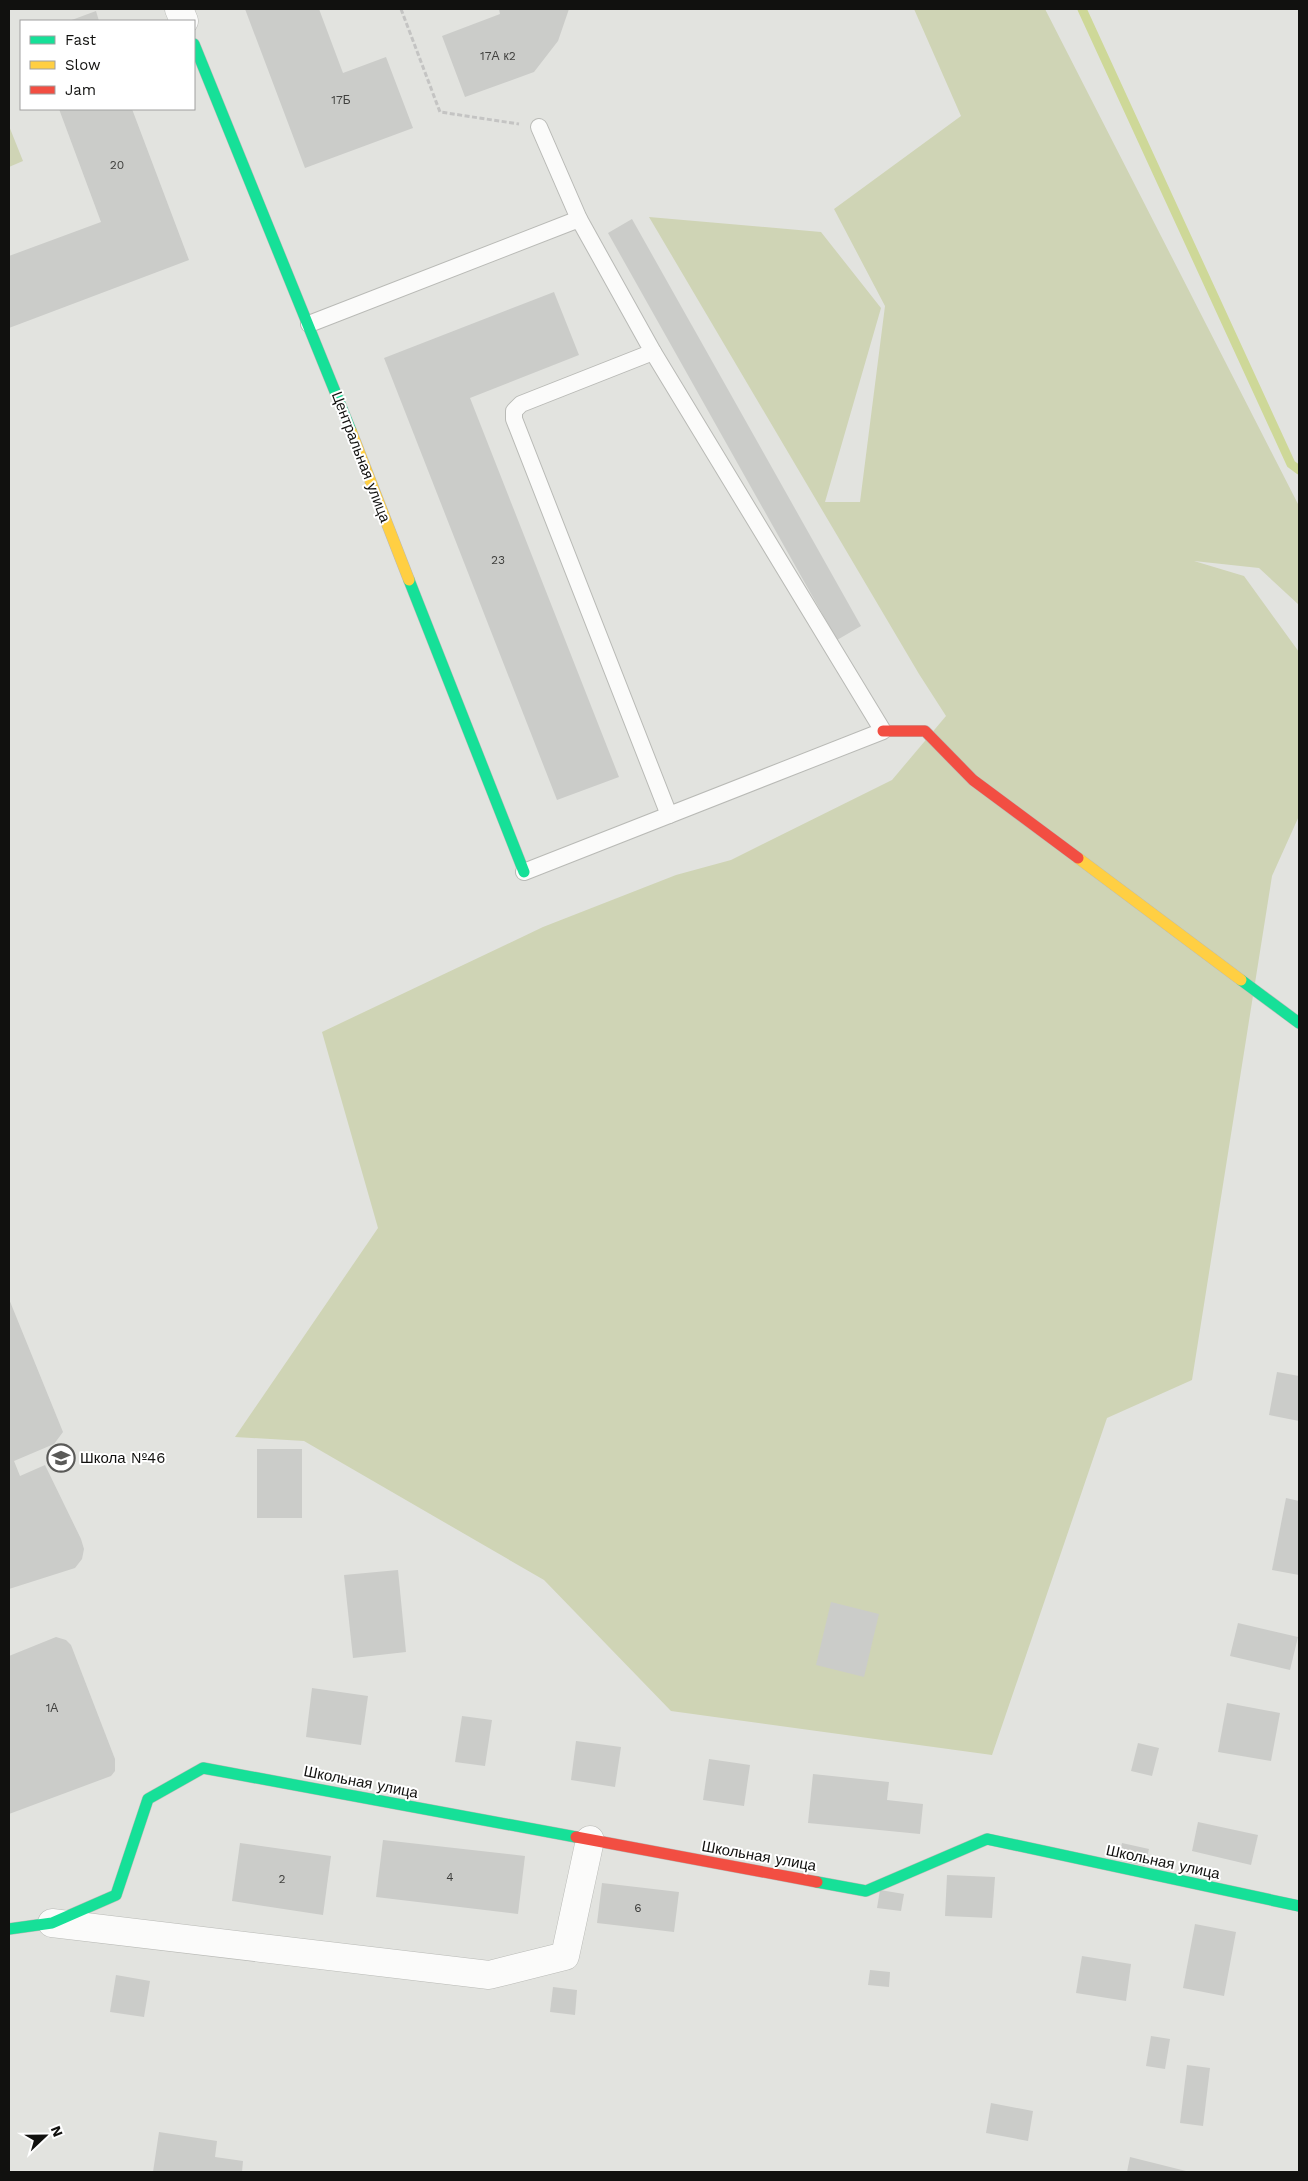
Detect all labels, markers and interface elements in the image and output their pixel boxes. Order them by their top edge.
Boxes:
legend [20,20,195,110]
text: Fast [65,31,97,49]
house number: 17А к2 [480,49,516,63]
text: Slow [65,56,101,74]
text: Jam [65,81,96,99]
house number: 17Б [331,93,351,107]
house number: 20 [110,158,124,172]
street label: Центральная улица [328,389,395,526]
house number: 23 [491,553,505,567]
school or university icon: Школа №46 [46,1443,76,1473]
place label: Школа №46 [80,1449,165,1467]
house number: 1А [46,1701,58,1715]
street label: Школьная улица [302,1762,420,1802]
street label: Школьная улица [700,1837,818,1875]
street label: Школьная улица [1104,1841,1222,1883]
house number: 4 [446,1870,454,1884]
house number: 2 [279,1872,286,1886]
house number: 6 [634,1901,642,1915]
north arrow [20,2111,70,2161]
text: N [48,2123,66,2139]

